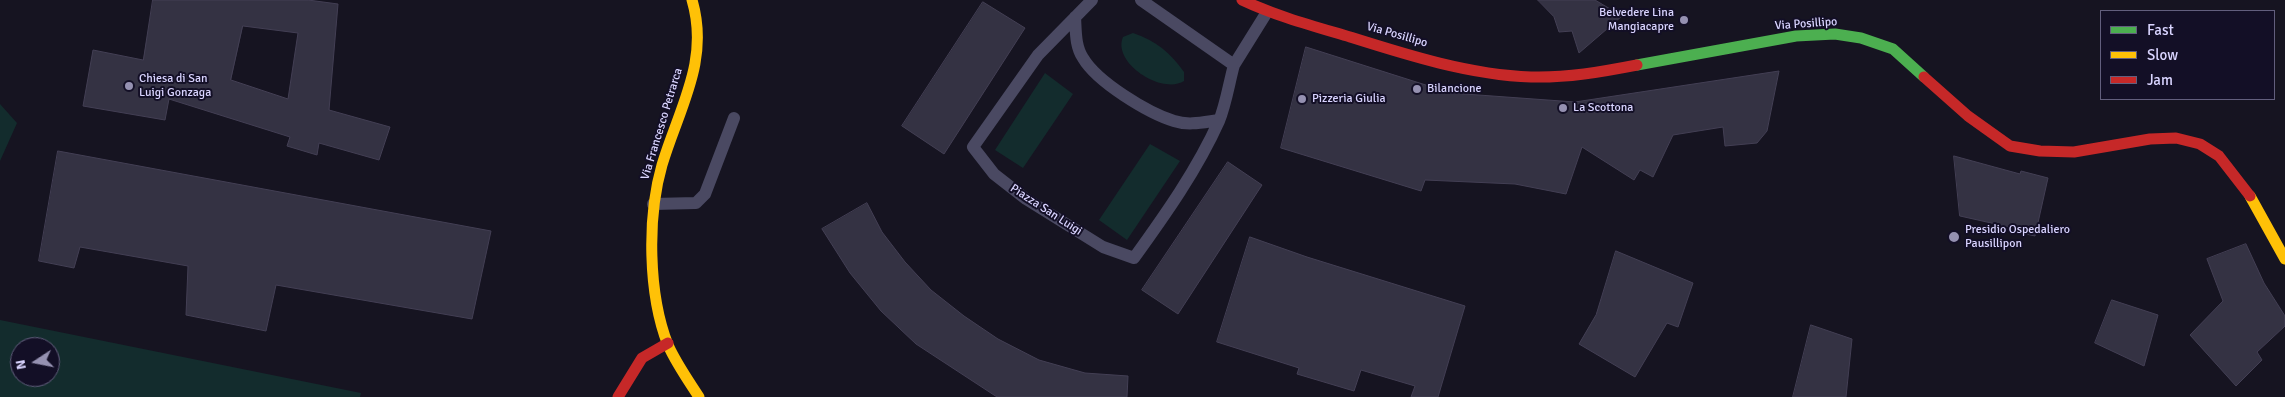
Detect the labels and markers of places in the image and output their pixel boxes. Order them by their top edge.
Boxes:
place label: Belvedere Lina Mangiacapre [1599,6,1674,34]
marker: Belvedere Lina Mangiacapre [1678,14,1690,26]
place label: Chiesa di San Luigi Gonzaga [139,72,211,100]
marker: Chiesa di San Luigi Gonzaga [123,80,135,92]
place label: Bilancione [1427,82,1482,96]
marker: Bilancione [1411,83,1423,95]
place label: Pizzeria Giulia [1312,92,1386,106]
marker: Pizzeria Giulia [1296,93,1308,105]
place label: La Scottona [1573,101,1633,115]
marker: La Scottona [1557,102,1569,114]
place label: Presidio Ospedaliero Pausillipon [1965,223,2070,251]
marker: Presidio Ospedaliero Pausillipon [1947,230,1961,244]

